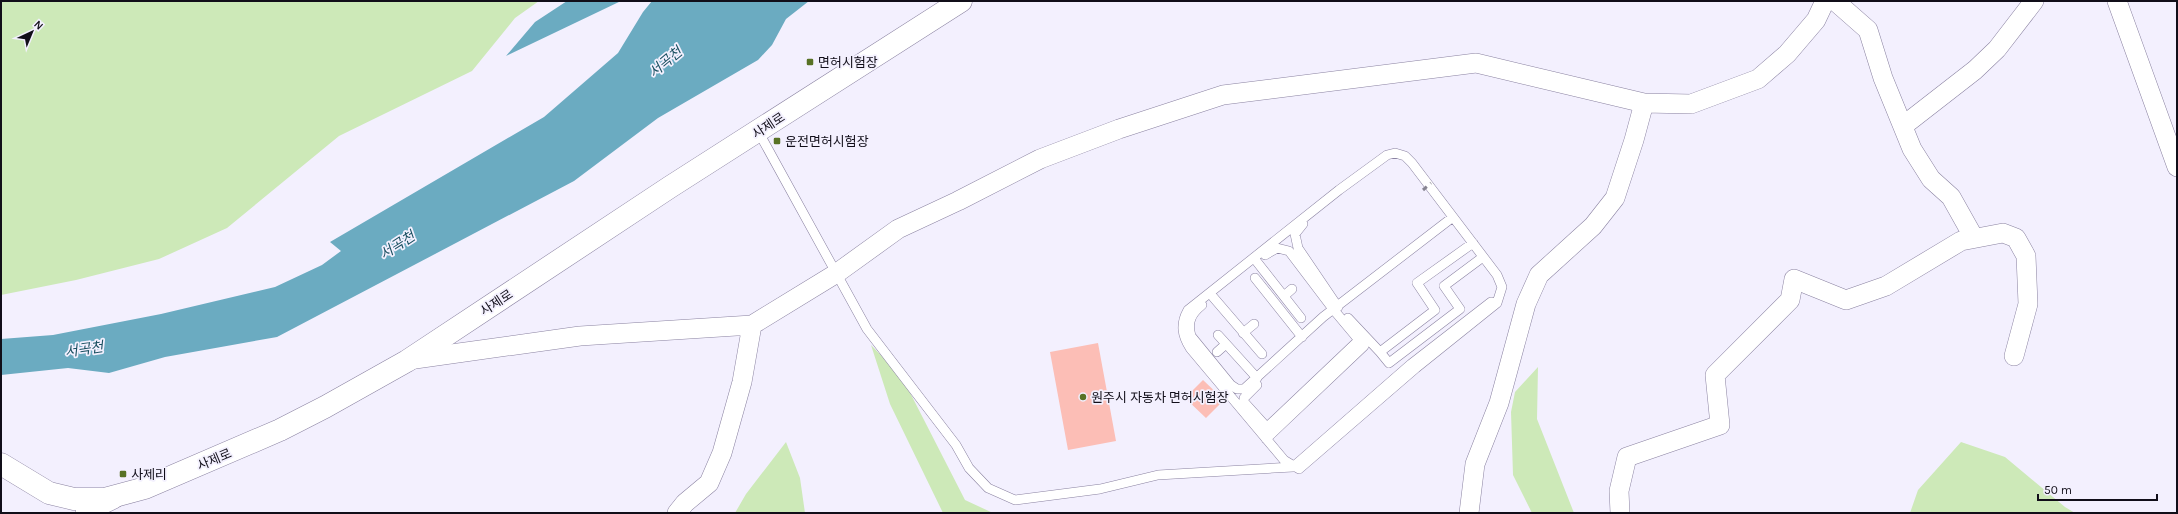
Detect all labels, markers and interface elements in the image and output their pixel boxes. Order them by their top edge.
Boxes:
north arrow [12,12,52,52]
text: N [31,18,46,33]
water label: 서곡천 [645,43,686,81]
place label: 면허시험장 [818,55,878,70]
marker: 면허시험장 [805,57,815,67]
street label: 사제로 [749,109,787,141]
place label: 운전면허시험장 [785,134,869,149]
marker: 운전면허시험장 [772,136,782,146]
water label: 서곡천 [376,227,419,263]
street label: 사제로 [477,286,515,318]
water label: 서곡천 [64,338,105,361]
place label: 원주시 자동차 면허시험장 [1091,390,1229,405]
marker: 원주시 자동차 면허시험장 [1078,392,1088,402]
street label: 사제로 [195,446,234,473]
place label: 사제리 [131,467,167,482]
marker: 사제리 [118,469,128,479]
scale bar [2038,476,2157,502]
text: 50 m [2044,483,2072,497]

